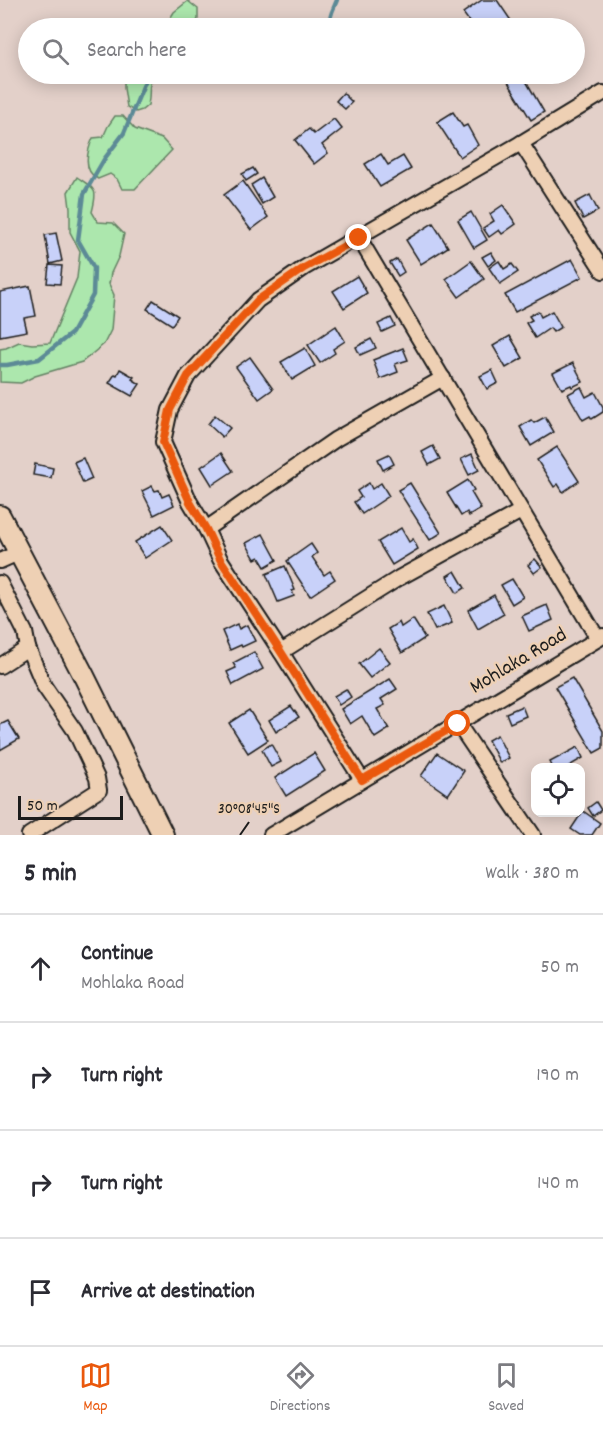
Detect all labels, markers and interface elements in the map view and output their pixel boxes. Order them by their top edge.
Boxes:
search box [18,18,585,84]
icon: search [39,35,72,68]
text: Search here [87,36,186,67]
route end [345,224,371,250]
street label: Mohlaka Road [465,621,573,703]
route start [444,710,470,736]
map controls [531,763,585,817]
button: locate [531,763,585,817]
scale bar [18,793,123,820]
text: 50 m [27,795,58,818]
text: 30°08'45"S [218,799,280,821]
text: 5 min [24,856,77,893]
text: Walk · 380 m [485,860,579,888]
text: Continue [81,939,153,970]
icon: ahead [24,952,57,985]
text: 50 m [541,954,579,982]
text: Mohlaka Road [81,970,184,998]
icon: right [24,1060,57,1093]
text: Turn right [81,1061,163,1092]
text: 190 m [536,1062,579,1090]
icon: right [24,1168,57,1201]
text: Turn right [81,1169,163,1200]
text: 140 m [537,1170,579,1198]
icon: arrive [24,1276,57,1309]
text: Arrive at destination [81,1277,255,1308]
tab: Map [79,1359,112,1418]
tab: Directions [270,1359,330,1418]
tab: Saved [488,1359,524,1418]

